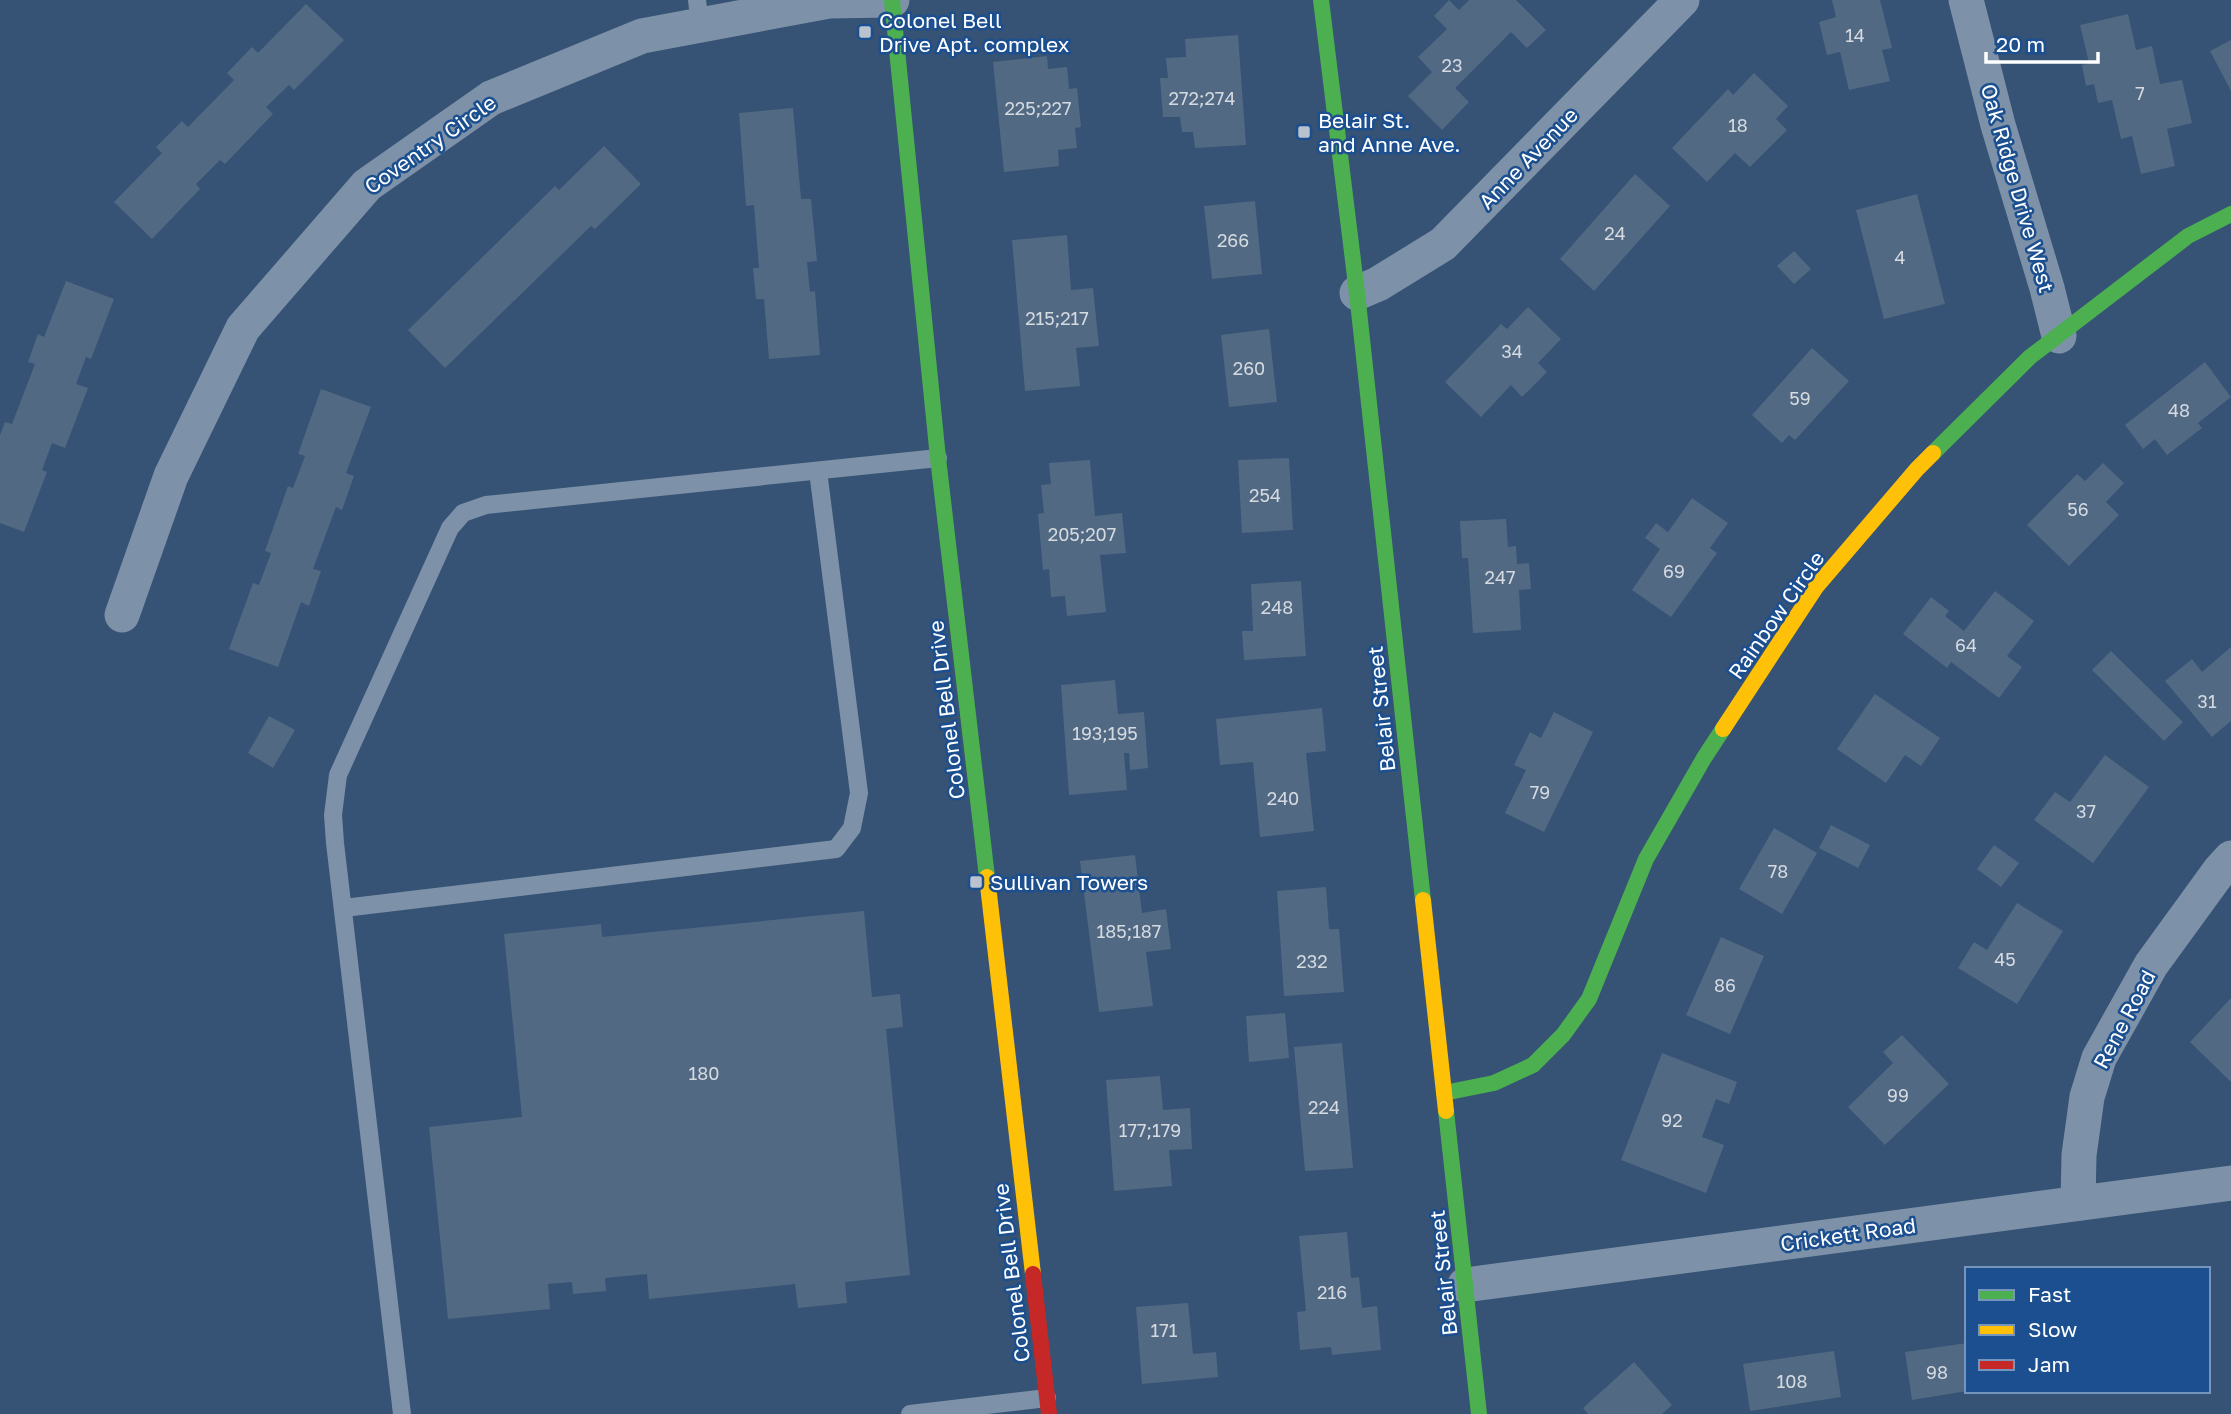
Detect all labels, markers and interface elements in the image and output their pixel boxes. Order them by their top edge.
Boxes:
place label: Colonel Bell Drive Apt. complex [879,7,1070,57]
scale bar [1986,21,2098,65]
marker: Colonel Bell Drive Apt. complex [857,24,873,40]
house number: 14 [1845,24,1865,46]
text: 20 m [1996,31,2045,57]
house number: 23 [1442,54,1462,76]
street label: Oak Ridge Drive West [1976,81,2060,295]
house number: 7 [2135,82,2145,104]
house number: 272;274 [1169,87,1235,109]
street label: Coventry Circle [359,89,501,199]
house number: 225;227 [1004,97,1072,119]
street label: Anne Avenue [1473,102,1583,214]
place label: Belair St. and Anne Ave. [1318,107,1461,157]
house number: 18 [1728,114,1748,136]
marker: Belair St. and Anne Ave. [1296,124,1312,140]
house number: 24 [1604,222,1626,244]
house number: 266 [1217,229,1249,251]
house number: 4 [1895,246,1906,268]
house number: 215;217 [1025,307,1089,329]
house number: 34 [1501,340,1523,362]
house number: 260 [1233,357,1265,379]
house number: 59 [1789,387,1811,409]
house number: 48 [2168,399,2190,421]
house number: 254 [1249,484,1281,506]
house number: 56 [2067,498,2089,520]
house number: 205;207 [1048,523,1116,545]
street label: Rainbow Circle [1722,546,1830,684]
house number: 69 [1663,560,1685,582]
house number: 247 [1485,566,1515,588]
house number: 248 [1261,596,1293,618]
street label: Colonel Bell Drive [922,619,970,801]
house number: 64 [1955,634,1977,656]
street label: Belair Street [1361,645,1401,773]
house number: 31 [2197,690,2217,712]
house number: 193;195 [1072,722,1138,744]
house number: 79 [1530,781,1550,803]
house number: 240 [1267,787,1299,809]
house number: 37 [2076,800,2096,822]
house number: 78 [1768,860,1788,882]
place label: Sullivan Towers [990,869,1148,895]
marker: Sullivan Towers [968,874,984,890]
house number: 185;187 [1097,920,1161,942]
house number: 45 [1994,948,2016,970]
house number: 232 [1296,950,1328,972]
street label: Rene Road [2087,965,2161,1073]
house number: 86 [1714,974,1736,996]
house number: 180 [689,1062,719,1084]
house number: 99 [1887,1084,1909,1106]
house number: 224 [1308,1096,1340,1118]
house number: 92 [1661,1109,1683,1131]
house number: 177;179 [1119,1119,1181,1141]
street label: Colonel Bell Drive [987,1182,1035,1364]
street label: Belair Street [1423,1209,1463,1337]
street label: Crickett Road [1779,1212,1917,1256]
legend [1965,1267,2210,1393]
house number: 216 [1317,1281,1347,1303]
text: Fast [2028,1281,2071,1307]
text: Slow [2028,1316,2077,1342]
house number: 171 [1151,1319,1178,1341]
text: Jam [2028,1351,2070,1377]
house number: 98 [1926,1361,1948,1383]
house number: 108 [1777,1370,1807,1392]

